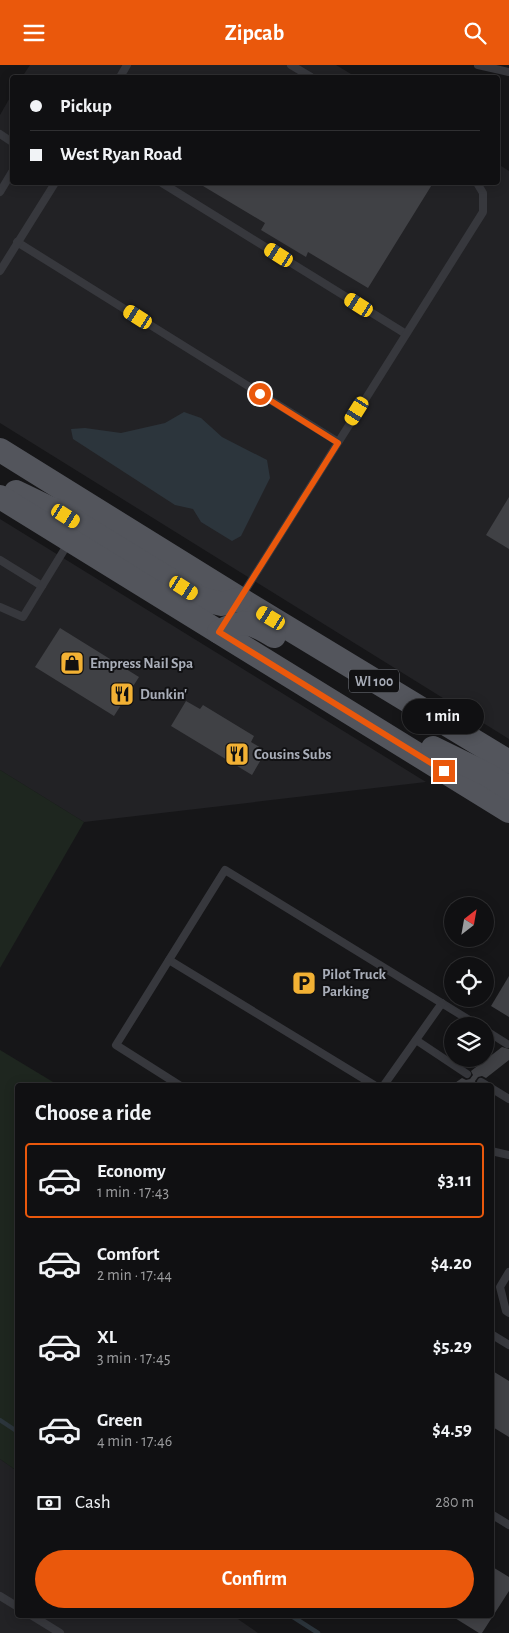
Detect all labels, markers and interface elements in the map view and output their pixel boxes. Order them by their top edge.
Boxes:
icon: menu [20,19,48,47]
icon: search [461,19,489,47]
text: Zipcab [225,22,284,44]
text: Pickup [60,97,112,116]
text: West Ryan Road [60,145,182,164]
car [262,241,295,269]
car [342,291,375,319]
car [121,303,154,331]
route start [249,383,271,405]
car [342,394,371,428]
car [49,502,82,530]
car [167,574,200,602]
car [254,604,287,632]
shop icon: Empress Nail Spa [59,650,85,676]
place label: Empress Nail Spa [90,656,193,671]
road number: WI 100 [349,669,399,693]
restaurant icon: Dunkin' [109,681,135,707]
place label: Dunkin' [140,687,187,702]
callout: 1 min [403,699,485,733]
text: 1 min [426,708,460,724]
restaurant icon: Cousins Subs [224,741,250,767]
place label: Cousins Subs [254,747,332,762]
route end [433,760,455,782]
north arrow [444,897,494,947]
map controls [444,897,494,1067]
button: locate [444,957,494,1007]
place label: Pilot Truck Parking [322,967,386,999]
parking icon: Pilot Truck Parking [291,970,317,996]
button: layers [444,1017,494,1067]
text: Choose a ride [35,1102,151,1124]
icon: car [37,1158,82,1203]
text: Economy [97,1162,166,1181]
text: $3.11 [437,1171,472,1190]
text: 1 min · 17:43 [97,1184,169,1200]
icon: car [37,1241,82,1286]
text: Comfort [97,1245,159,1264]
text: $4.20 [431,1254,472,1273]
text: 2 min · 17:44 [97,1267,172,1283]
icon: car [37,1324,82,1369]
text: XL [97,1328,117,1347]
text: $5.29 [433,1337,472,1356]
text: 3 min · 17:45 [97,1350,170,1366]
icon: car [37,1407,82,1452]
text: Green [97,1411,143,1430]
text: $4.59 [432,1420,472,1439]
text: 4 min · 17:46 [97,1433,172,1449]
icon: cash [35,1489,63,1517]
text: Cash [75,1493,111,1512]
text: 280 m [435,1494,474,1510]
button: Confirm [35,1550,474,1608]

